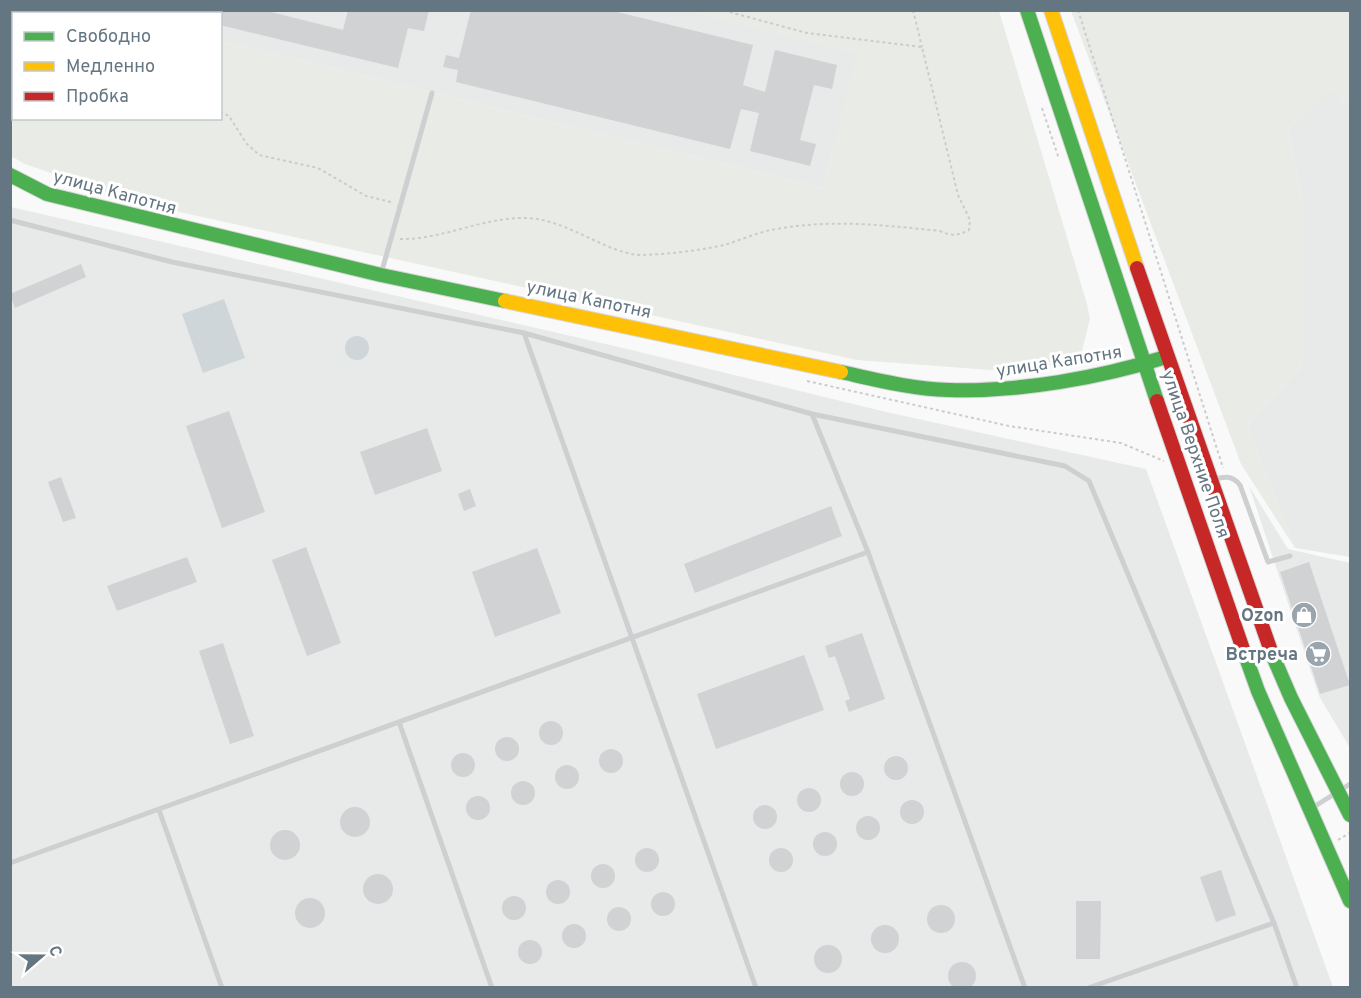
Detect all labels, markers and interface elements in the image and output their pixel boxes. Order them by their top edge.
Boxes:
legend [12,12,222,120]
text: Свободно [66,26,151,49]
text: Медленно [66,56,155,79]
text: Пробка [66,86,129,109]
street label: улица Капотня [50,166,179,221]
street label: улица Капотня [524,276,653,325]
street label: улица Капотня [995,341,1124,384]
street label: улица Верхние Поля [1155,367,1234,542]
shop icon: Ozon [1289,600,1319,630]
place label: Ozon [1241,605,1284,628]
supermarket icon: Встреча [1303,639,1333,669]
place label: Встреча [1225,644,1298,667]
north arrow [12,926,72,986]
text: С [43,943,65,960]

